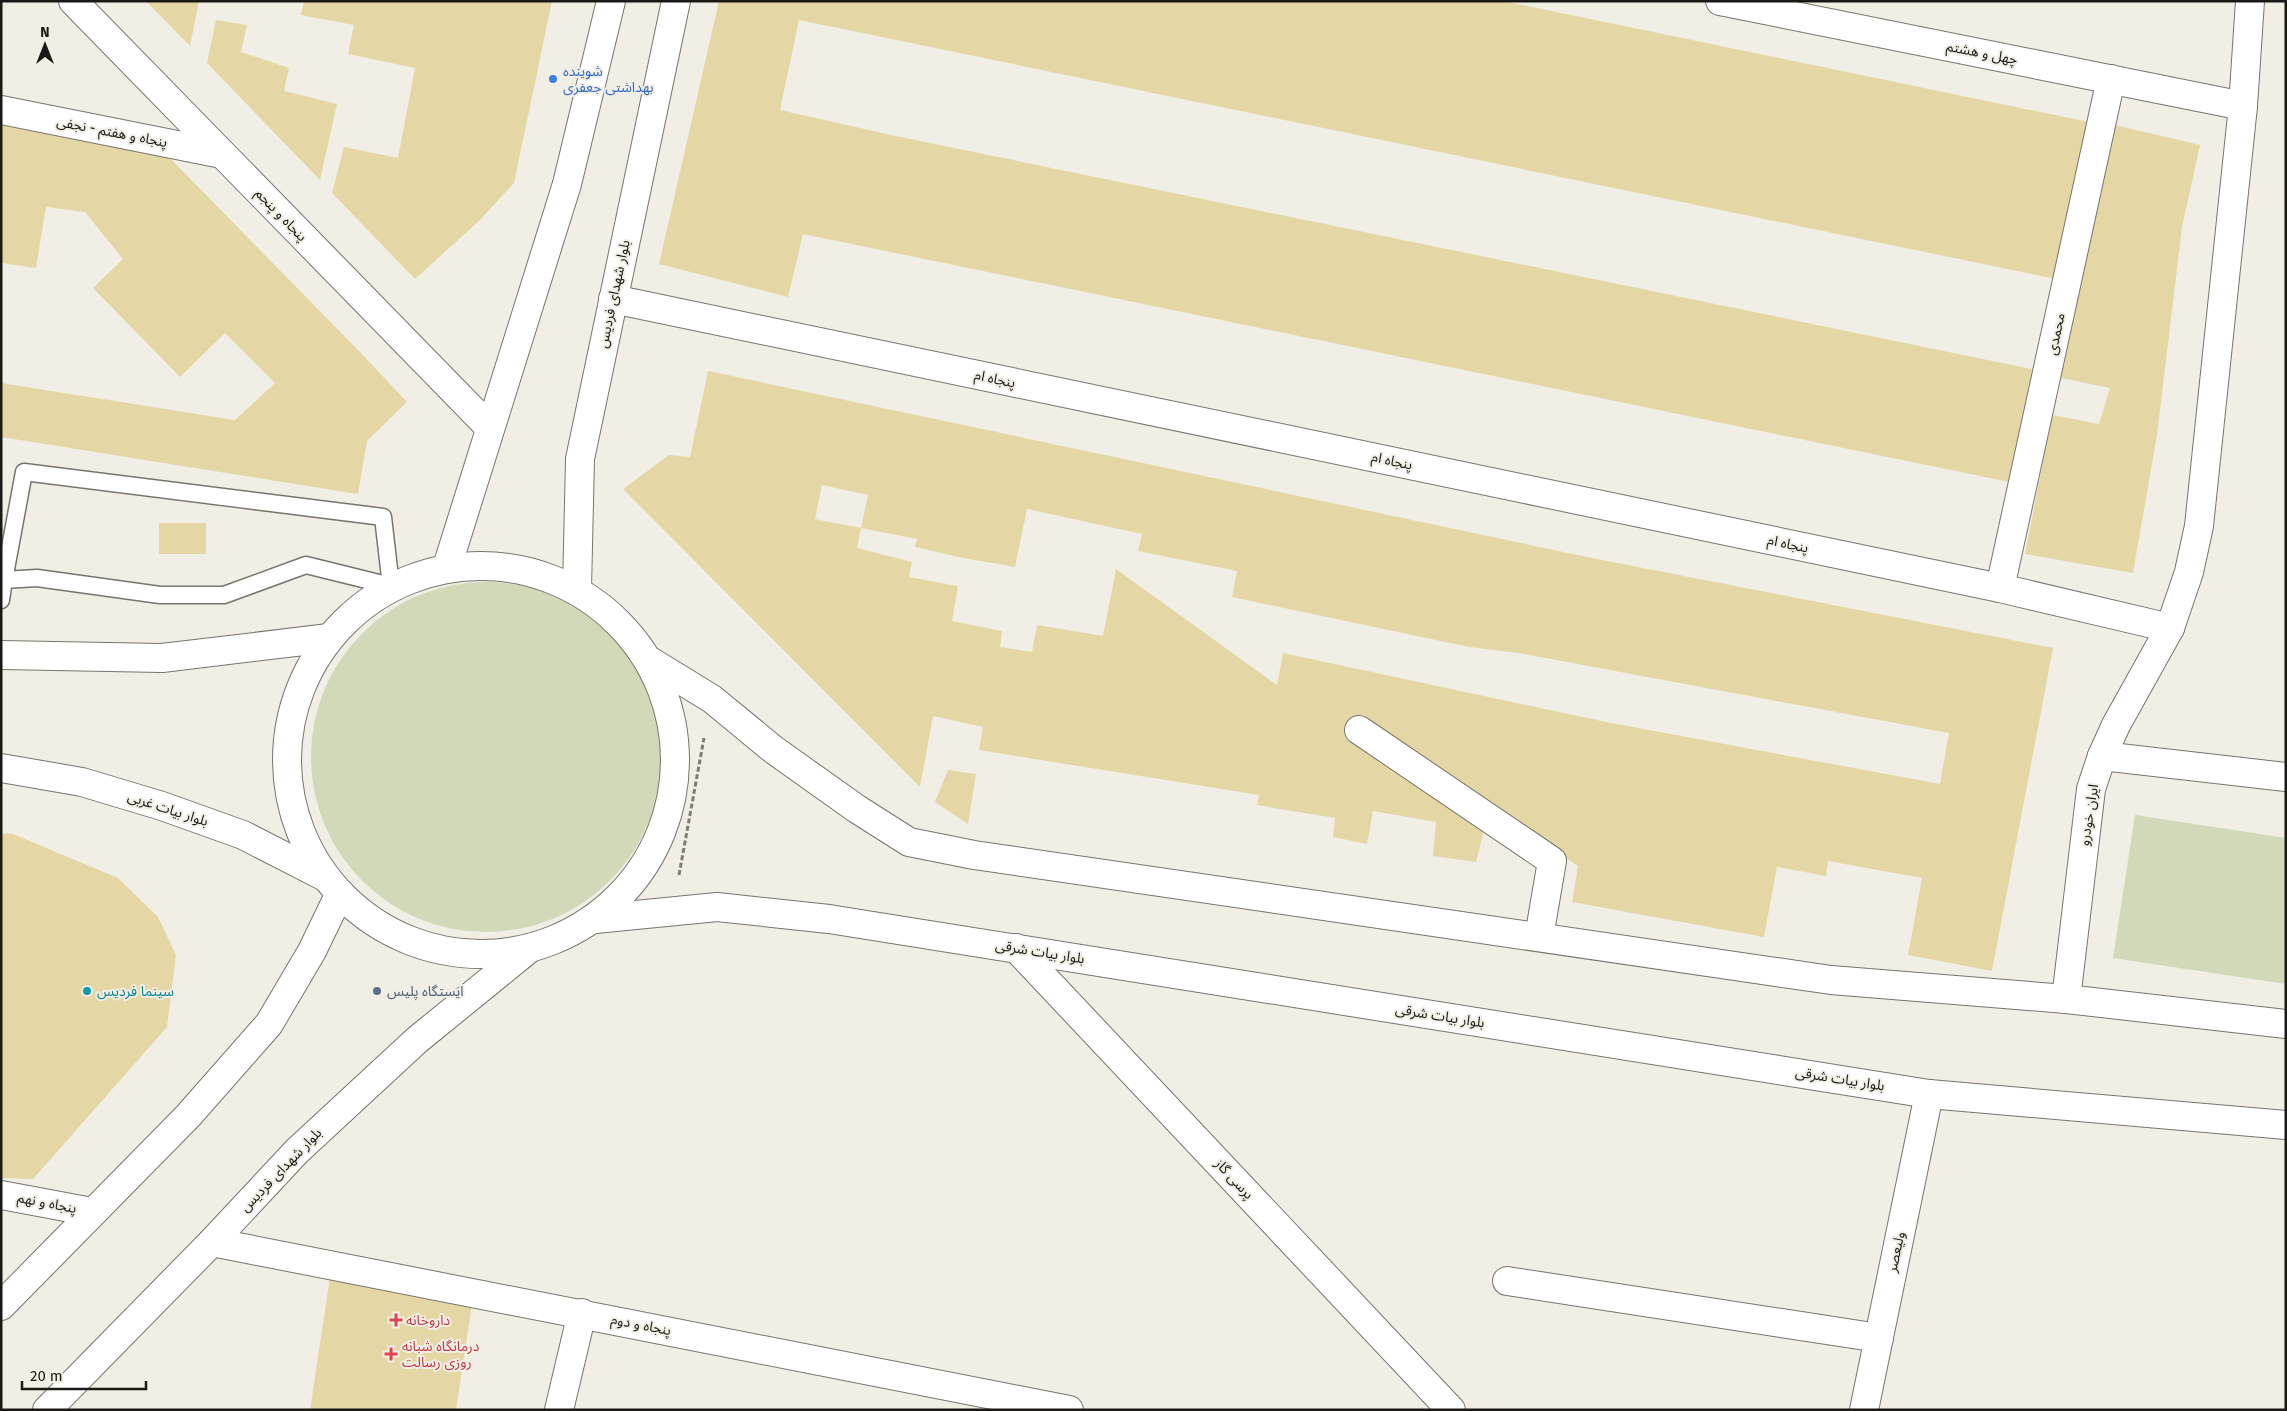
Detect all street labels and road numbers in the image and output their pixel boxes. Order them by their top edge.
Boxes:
street label: چهل و هشتم [1945,38,2019,70]
street label: پنجاه و هفتم - نجفی [55,113,169,153]
street label: پنجاه و پنجم [250,185,310,246]
street label: بلوار شهدای فردیس [594,238,634,350]
street label: محمدی [2043,311,2069,357]
street label: پنجاه ام [973,366,1017,394]
street label: پنجاه ام [1370,448,1414,476]
street label: پنجاه ام [1766,531,1810,559]
street label: ایران خودرو [2076,783,2102,847]
street label: بلوار بیات غربی [126,788,211,830]
street label: بلوار بیات شرقی [994,937,1086,967]
street label: بلوار بیات شرقی [1394,1001,1486,1031]
street label: بلوار بیات شرقی [1794,1064,1886,1094]
street label: بلوار شهدای فردیس [237,1124,325,1215]
street label: پرسی گاز [1209,1154,1257,1204]
street label: پنجاه و نهم [16,1189,78,1219]
street label: ولیعصر [1883,1230,1909,1275]
street label: پنجاه و دوم [609,1311,673,1341]

